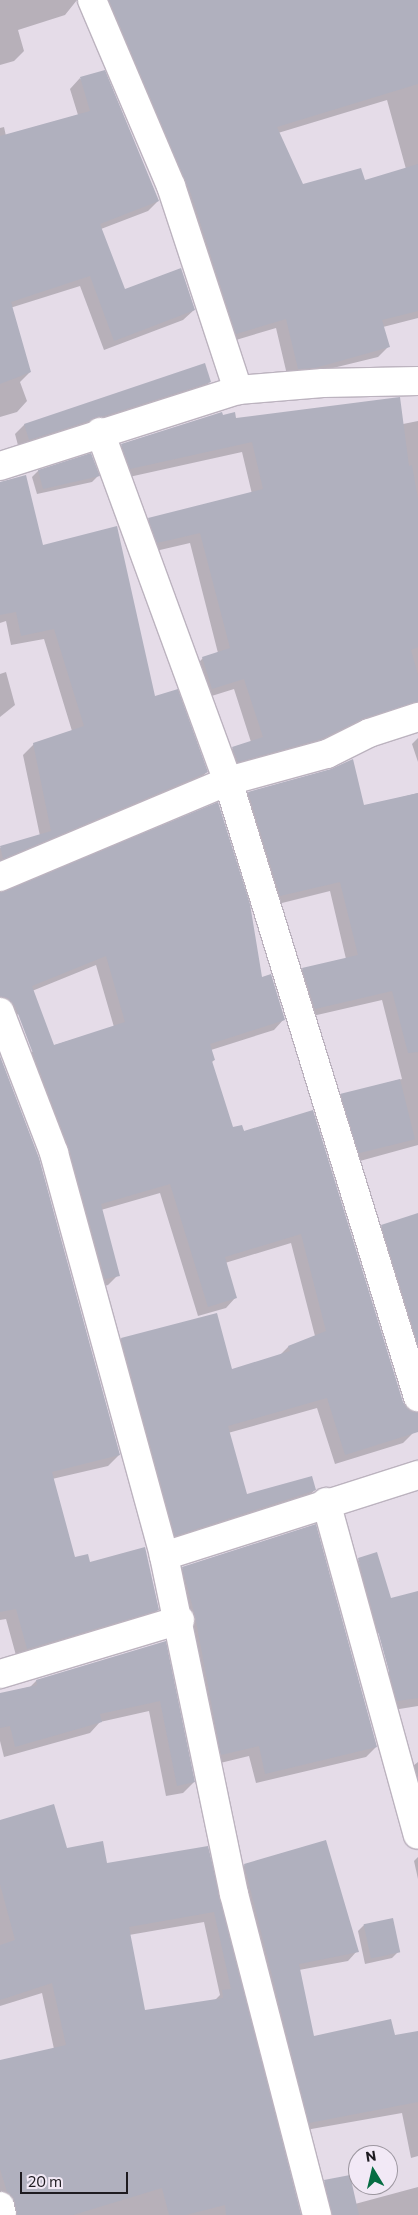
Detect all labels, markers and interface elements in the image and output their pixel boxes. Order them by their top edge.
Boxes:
north arrow [348,2145,398,2195]
text: N [364,2146,377,2165]
scale bar [22,2162,130,2194]
text: 20 m [28,2172,62,2190]

